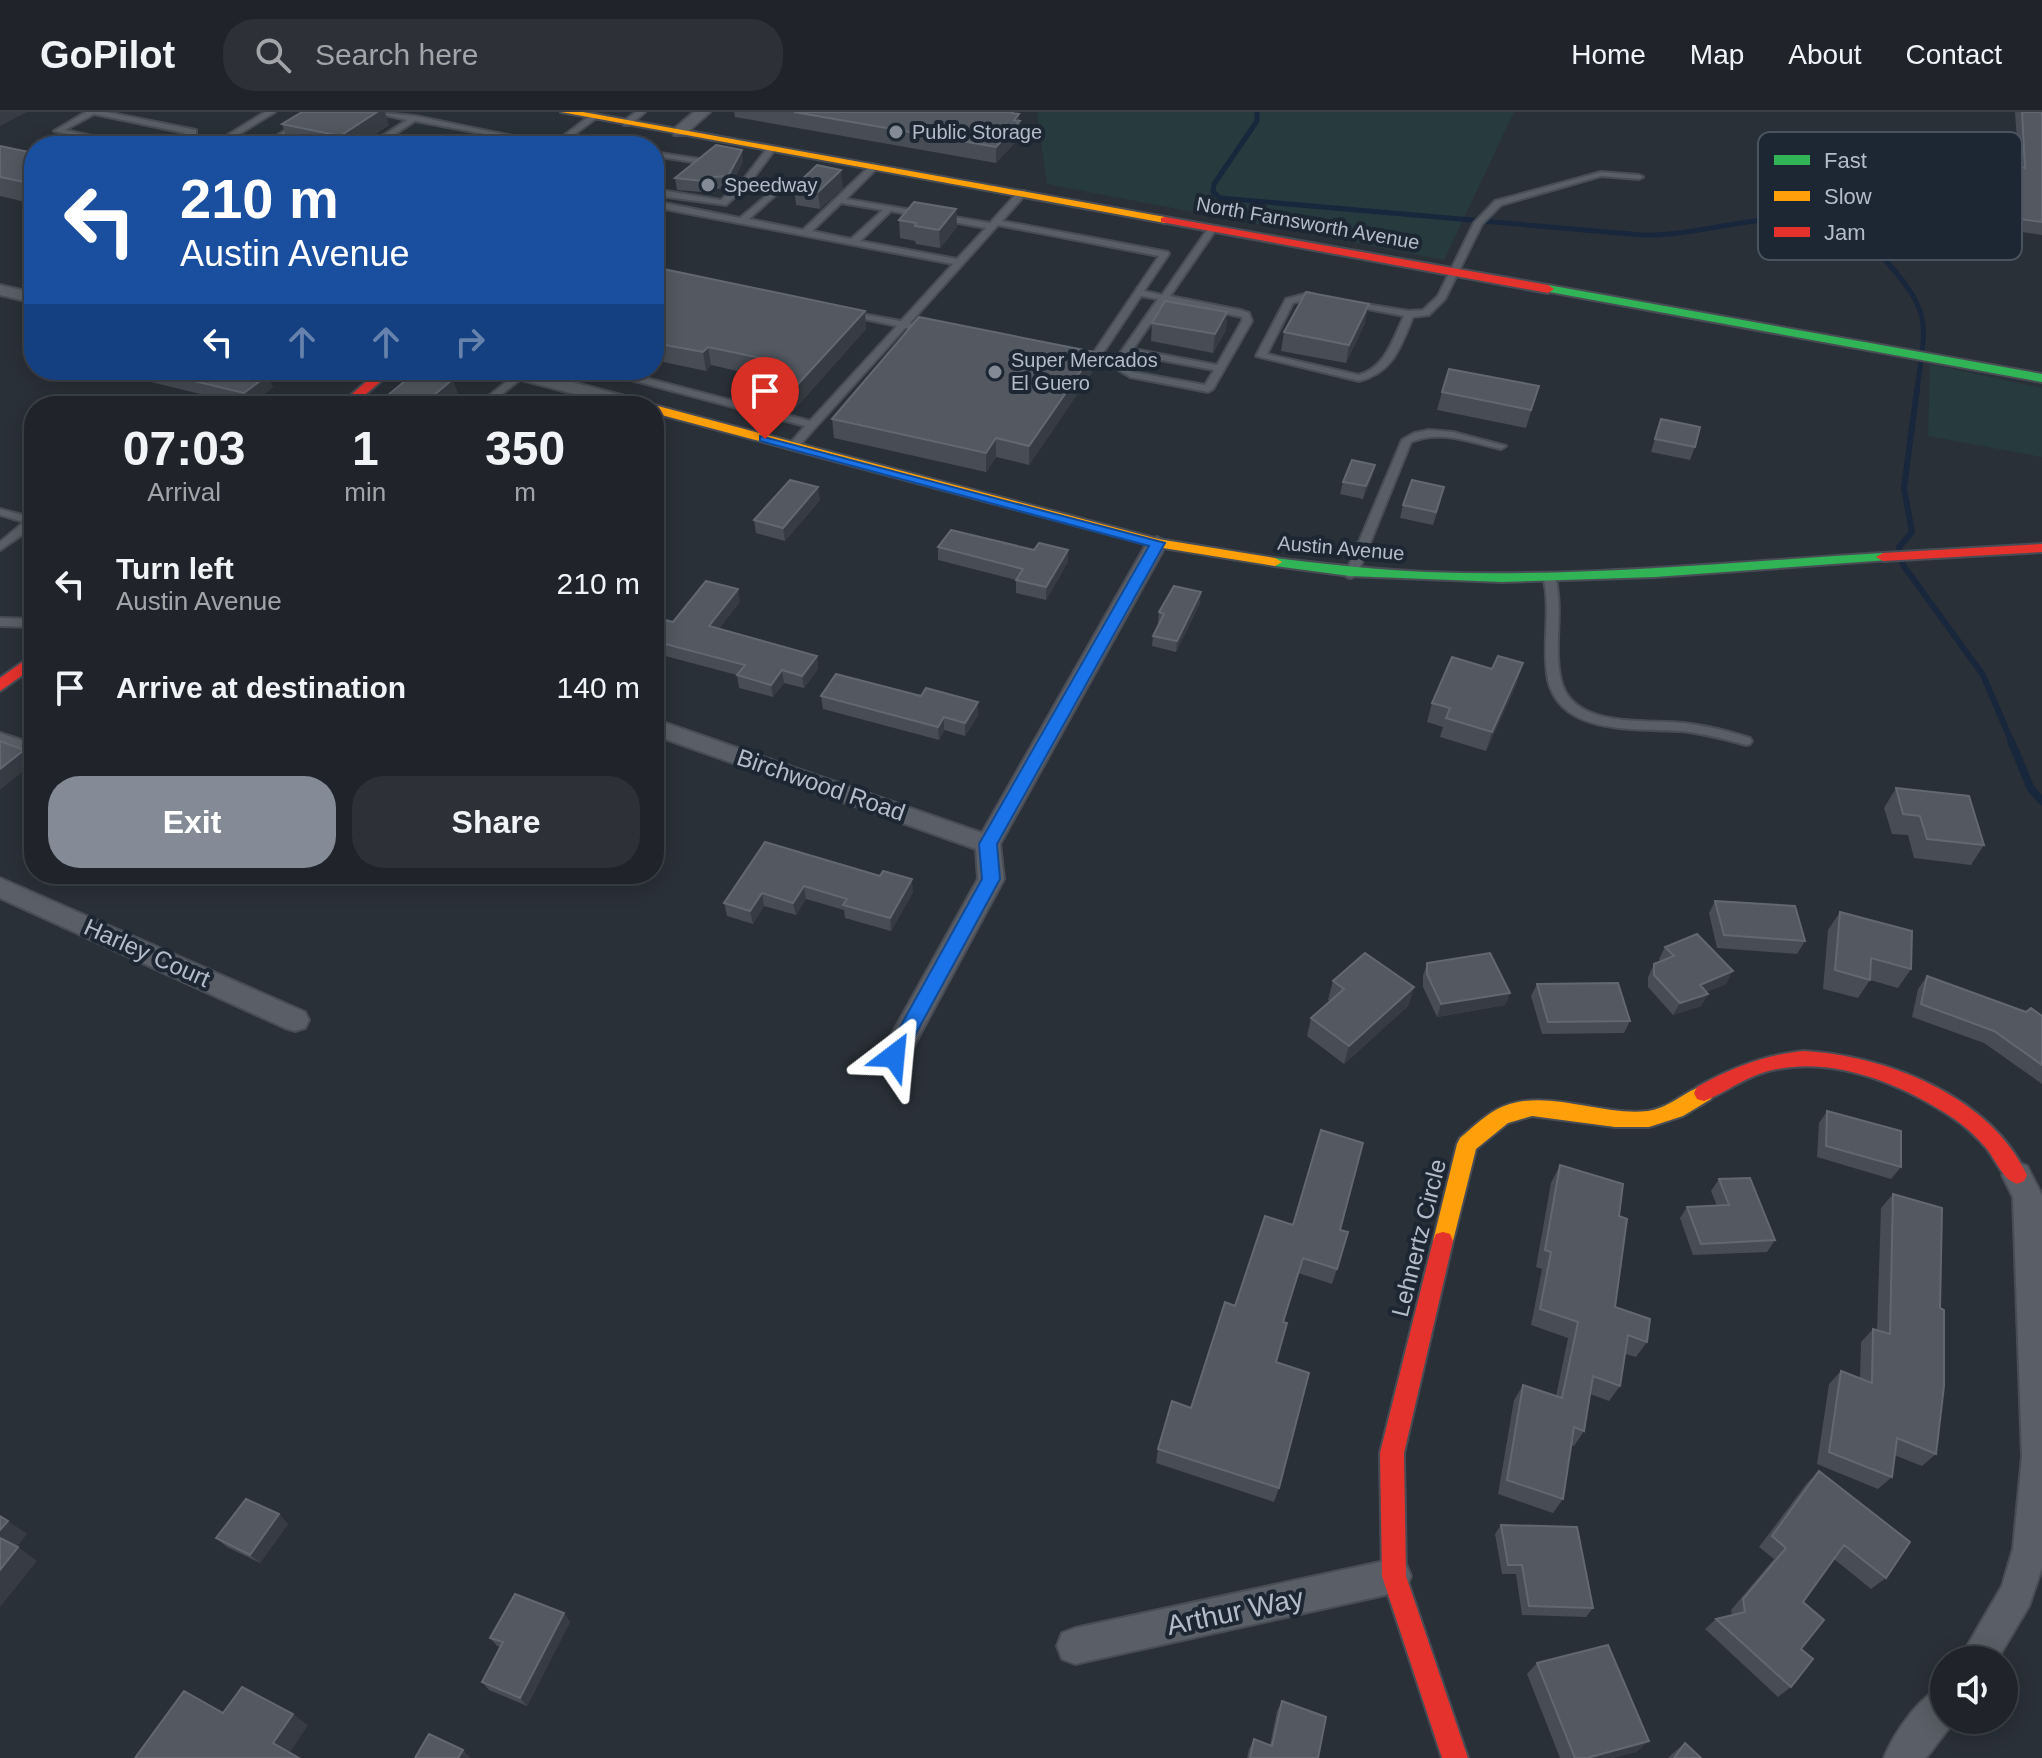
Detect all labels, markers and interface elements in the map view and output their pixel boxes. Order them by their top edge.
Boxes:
search box [223,19,783,91]
icon: search [251,33,295,77]
text: GoPilot [40,34,175,76]
text: Search here [315,38,479,71]
text: Home [1571,39,1646,70]
text: Map [1690,39,1744,70]
text: About [1788,39,1862,70]
text: Contact [1906,39,2002,70]
place label: Public Storage [912,121,1042,143]
marker: Public Storage [887,123,905,141]
legend [1758,132,2022,260]
text: Fast [1824,148,1867,173]
text: 210 m [180,167,339,230]
icon: left [48,168,152,272]
place label: Speedway [724,174,817,196]
marker: Speedway [699,176,717,194]
text: Slow [1824,184,1872,209]
street label: North Farnsworth Avenue [1195,193,1421,253]
text: Jam [1824,220,1866,245]
text: Austin Avenue [180,233,410,274]
icon: left [196,320,240,364]
icon: ahead [280,320,324,364]
icon: ahead [364,320,408,364]
icon: right [448,320,492,364]
place label: Super Mercados El Guero [1011,349,1158,394]
pin [731,357,799,439]
marker: Super Mercados El Guero [986,363,1004,381]
icon: arrive [743,369,787,413]
text: 07:03 [123,422,246,475]
text: 1 [352,422,379,475]
text: 350 [485,422,565,475]
text: Arrival [147,477,221,507]
text: min [344,477,386,507]
text: m [514,477,536,507]
street label: Austin Avenue [1277,531,1405,565]
text: Turn left [116,552,234,585]
icon: left [48,562,92,606]
text: 210 m [557,567,640,600]
text: Austin Avenue [116,586,282,616]
icon: arrive [48,666,92,710]
text: Arrive at destination [116,671,406,704]
text: 140 m [557,671,640,704]
street label: Birchwood Road [734,743,909,826]
button: Exit [48,776,336,868]
button: Share [352,776,640,868]
street label: Harley Court [80,913,215,992]
position arrow [852,1014,936,1098]
street label: Lehnertz Circle [1386,1156,1451,1319]
street label: Arthur Way [1164,1582,1306,1641]
map controls [1930,1646,2018,1734]
button: sound [1930,1646,2018,1734]

